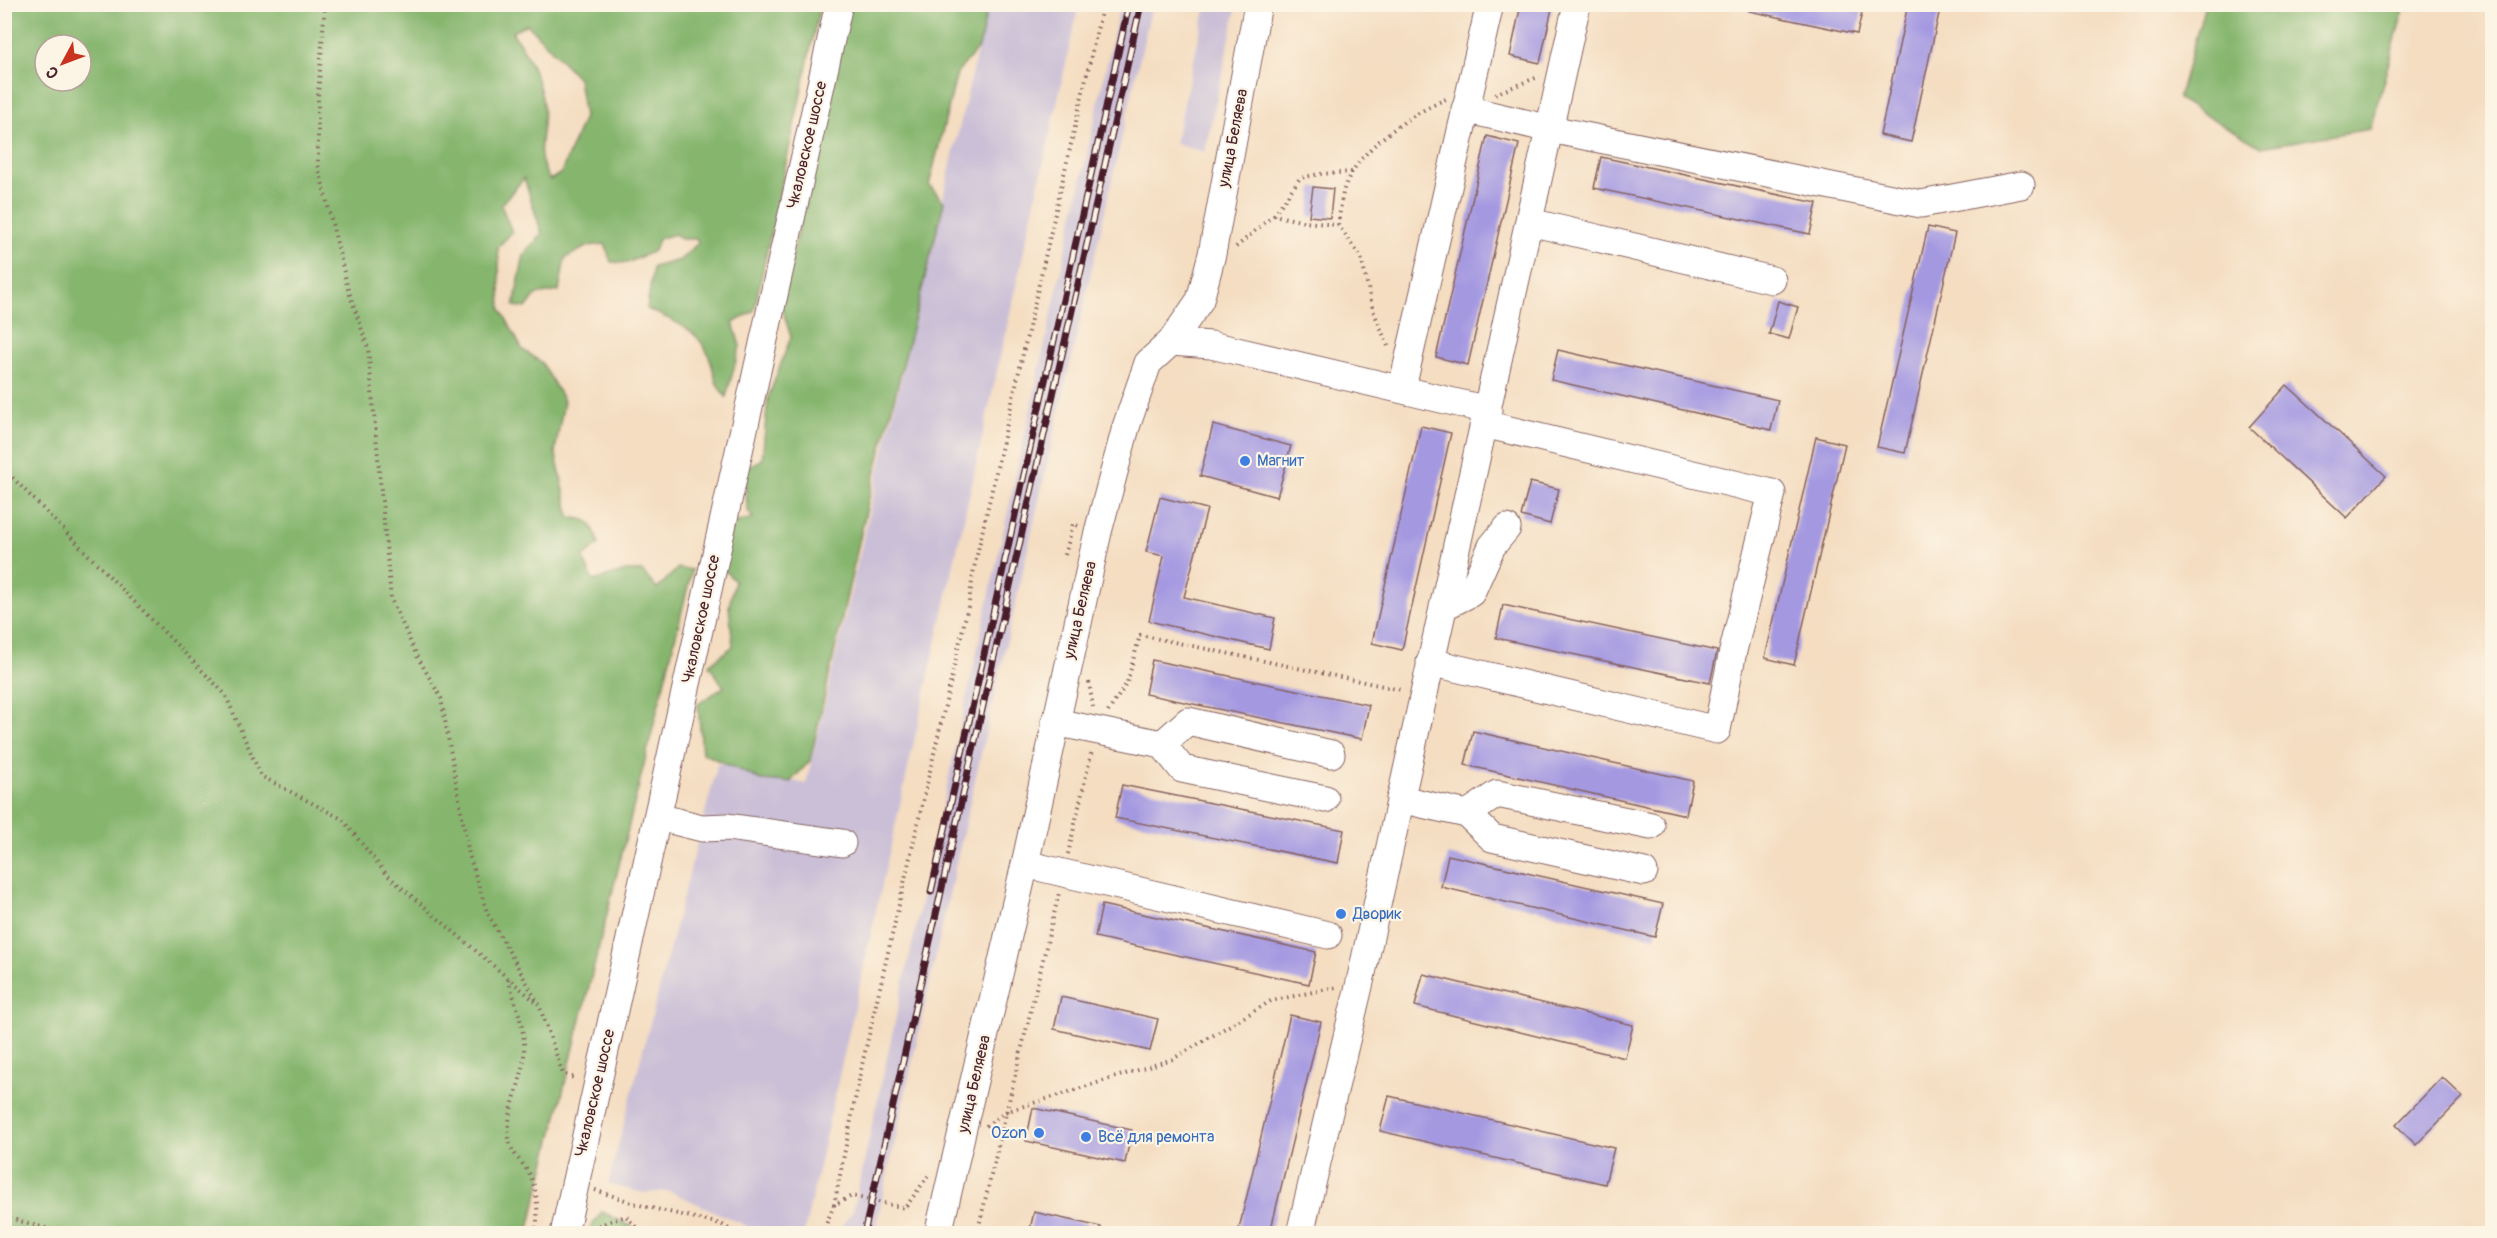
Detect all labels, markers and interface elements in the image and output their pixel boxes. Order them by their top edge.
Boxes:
north arrow [33,33,93,93]
text: С [42,62,63,82]
street label: Чкаловское шоссе [783,79,831,211]
street label: улица Беляева [1213,87,1252,190]
place label: Магнит [1257,451,1305,471]
marker: Магнит [1238,454,1252,468]
street label: Чкаловское шоссе [678,553,724,685]
street label: улица Беляева [1059,559,1101,662]
place label: Дворик [1352,904,1402,924]
marker: Дворик [1334,907,1348,921]
street label: Чкаловское шоссе [571,1027,619,1159]
street label: улица Беляева [953,1033,995,1136]
place label: Ozon [991,1123,1027,1143]
marker: Ozon [1032,1126,1046,1140]
place label: Всё для ремонта [1098,1127,1214,1147]
marker: Всё для ремонта [1079,1130,1093,1144]

